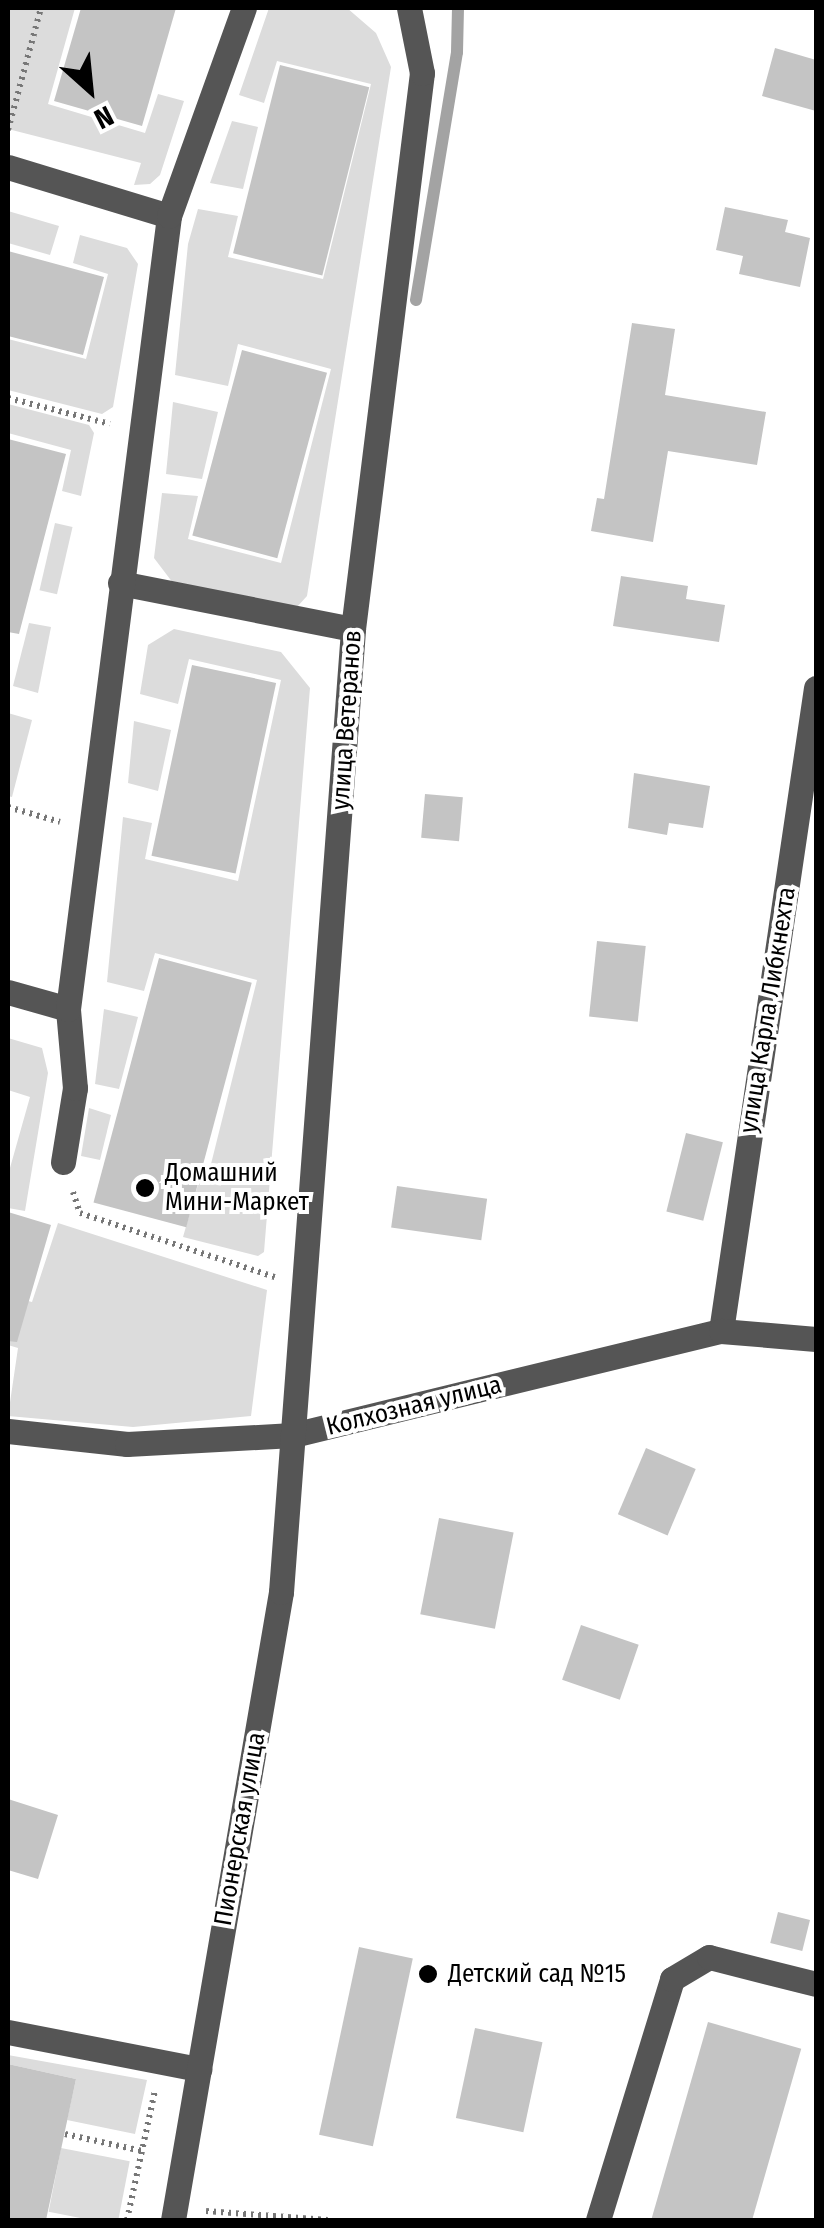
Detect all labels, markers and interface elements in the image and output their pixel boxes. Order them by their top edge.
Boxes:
north arrow [40,40,140,140]
text: N [89,99,119,136]
street label: улица Ветеранов [326,629,368,811]
street label: улица Карла Либкнехта [734,885,802,1135]
place label: Домашний Мини-Маркет [165,1159,309,1218]
marker: Домашний Мини-Маркет [134,1177,156,1199]
street label: Колхозная улица [323,1370,505,1442]
street label: Пионерская улица [208,1730,272,1928]
place label: Детский сад №15 [448,1959,626,1989]
marker: Детский сад №15 [417,1963,439,1985]

